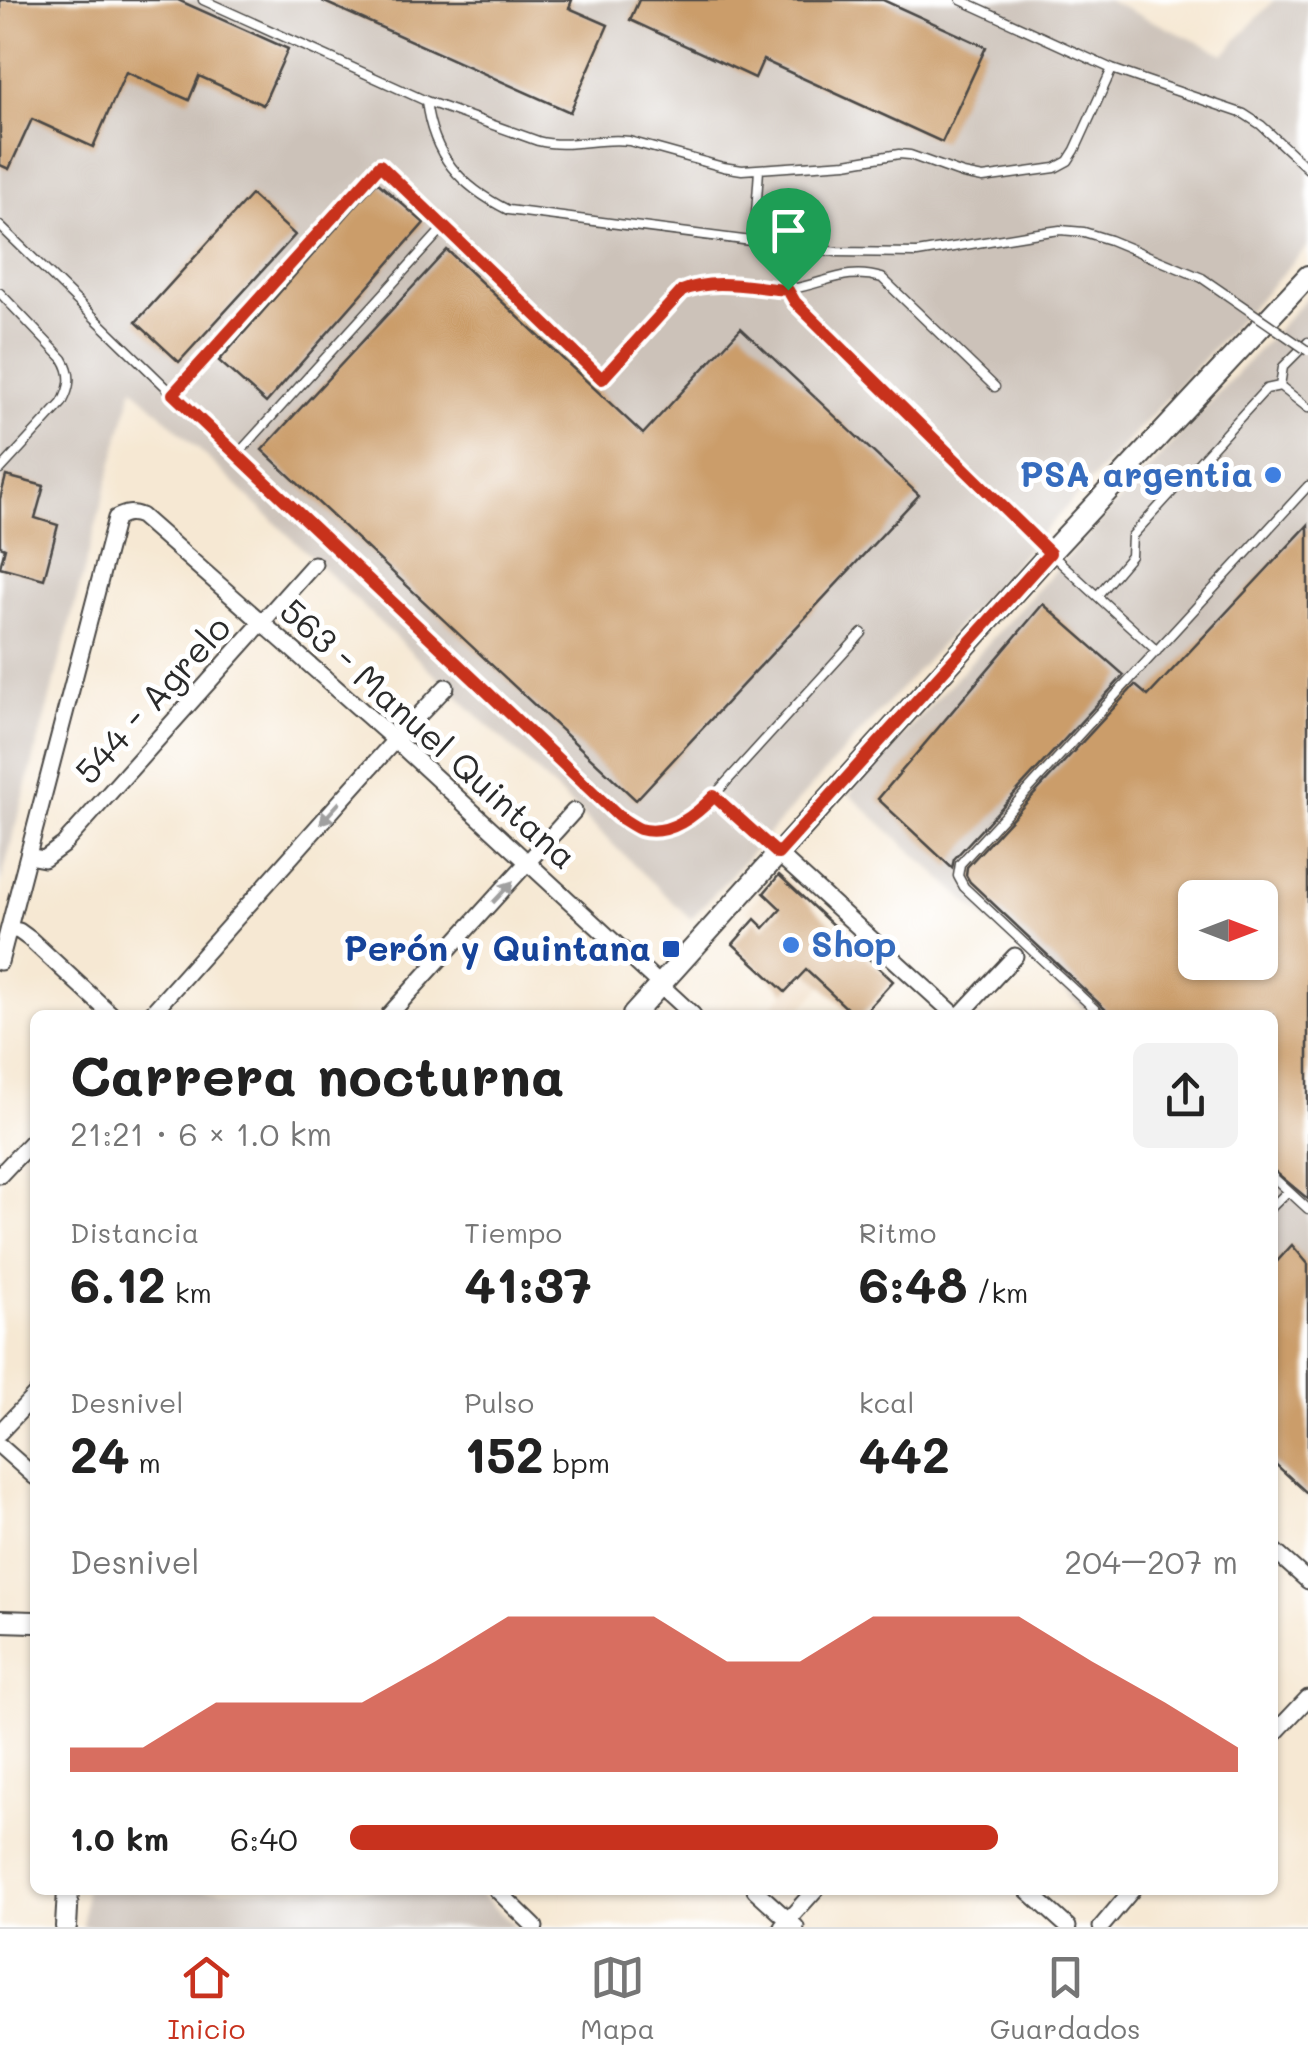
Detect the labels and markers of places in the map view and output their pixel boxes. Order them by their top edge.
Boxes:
pin [746,188,831,291]
place label: PSA argentia [1020,450,1253,496]
marker: PSA argentia [1262,464,1284,486]
place label: Shop [811,920,897,966]
place label: Perón y Quintana [344,924,651,970]
marker: Shop [780,934,802,956]
marker: Perón y Quintana [660,938,682,960]

